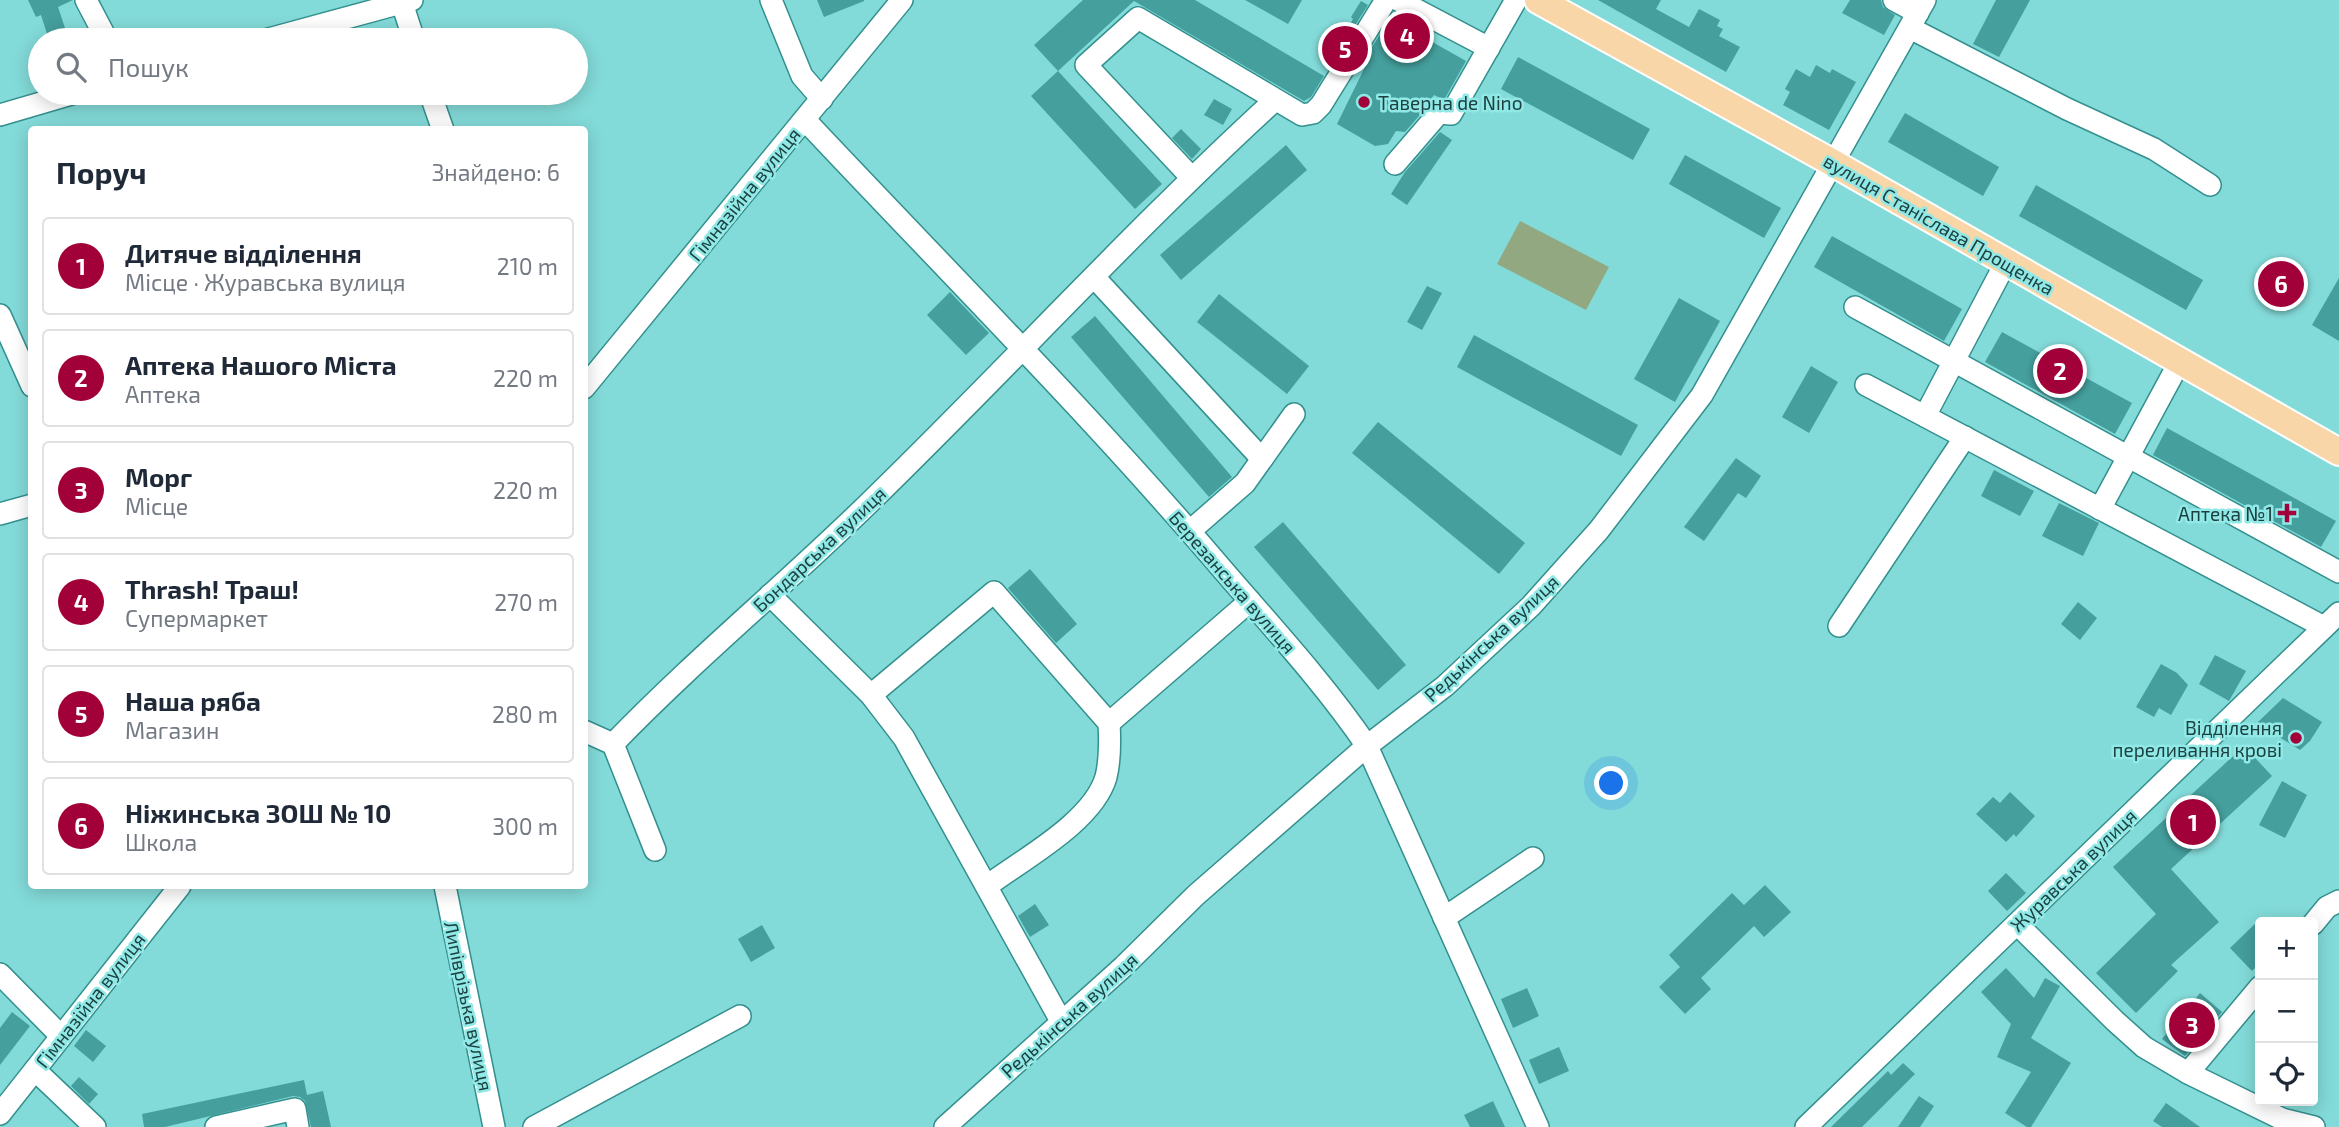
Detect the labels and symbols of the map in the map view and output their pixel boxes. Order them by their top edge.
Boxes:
pin: 4 [1384,10,1430,62]
pin: 5 [1322,23,1368,75]
place label: Таверна de Nino [1378,91,1522,114]
marker: Таверна de Nino [1356,94,1372,110]
street label: Гімназійна вулиця [683,123,806,266]
street label: вулиця Станіслава Прощенка [1819,149,2058,300]
pin: 6 [2258,258,2304,310]
pin: 2 [2037,345,2083,397]
street label: Бондарська вулиця [748,481,891,617]
place label: Аптека №1 [2178,502,2273,525]
marker: Аптека №1 [2279,505,2295,521]
street label: Березанська вулиця [1164,506,1301,659]
street label: Редькінська вулиця [1419,570,1564,707]
place label: Відділення переливання крові [2113,716,2282,761]
marker: Відділення переливання крові [2288,730,2304,746]
your location [1594,766,1628,800]
pin: 1 [2170,796,2216,848]
street label: Журавська вулиця [2005,804,2142,937]
street label: Липіврізька вулиця [439,919,498,1093]
street label: Гімназійна вулиця [30,928,151,1073]
street label: Редькінська вулиця [996,948,1143,1083]
pin: 3 [2169,999,2215,1051]

